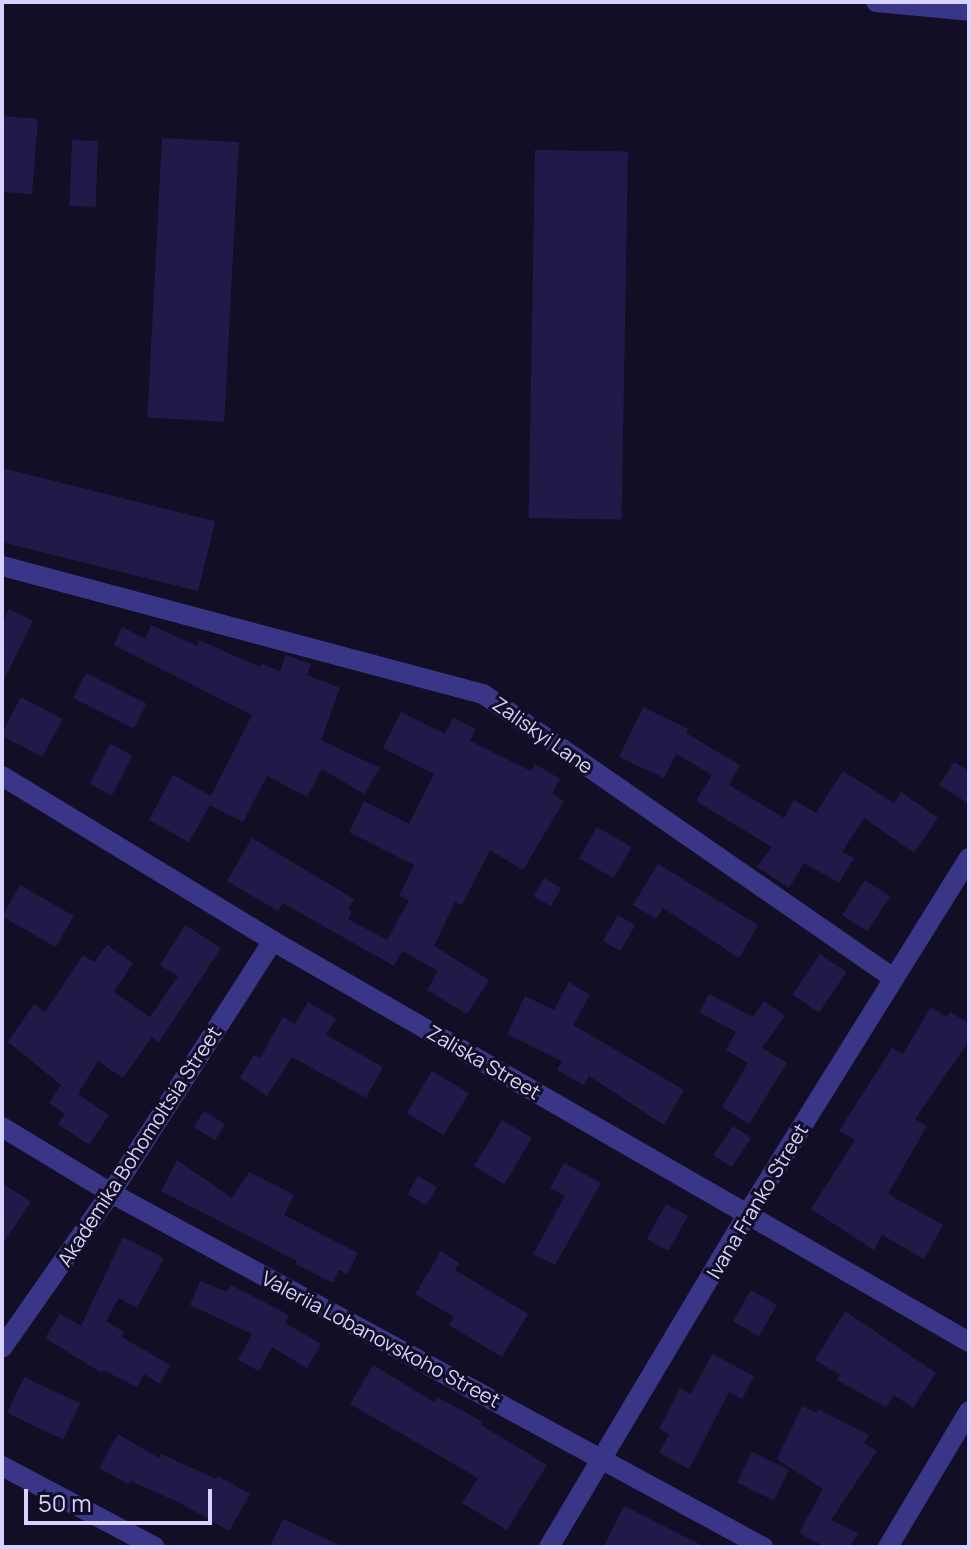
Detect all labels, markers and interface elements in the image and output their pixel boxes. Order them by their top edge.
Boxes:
street label: Zaliskyi Lane [488,692,598,778]
street label: Zaliska Street [423,1020,545,1104]
street label: Akademika Bohomoltsia Street [52,1021,226,1271]
street label: Ivana Franko Street [701,1119,813,1283]
street label: Valeriia Lobanovskoho Street [258,1266,504,1412]
scale bar [28,1473,216,1523]
text: 50 m [38,1486,92,1519]

